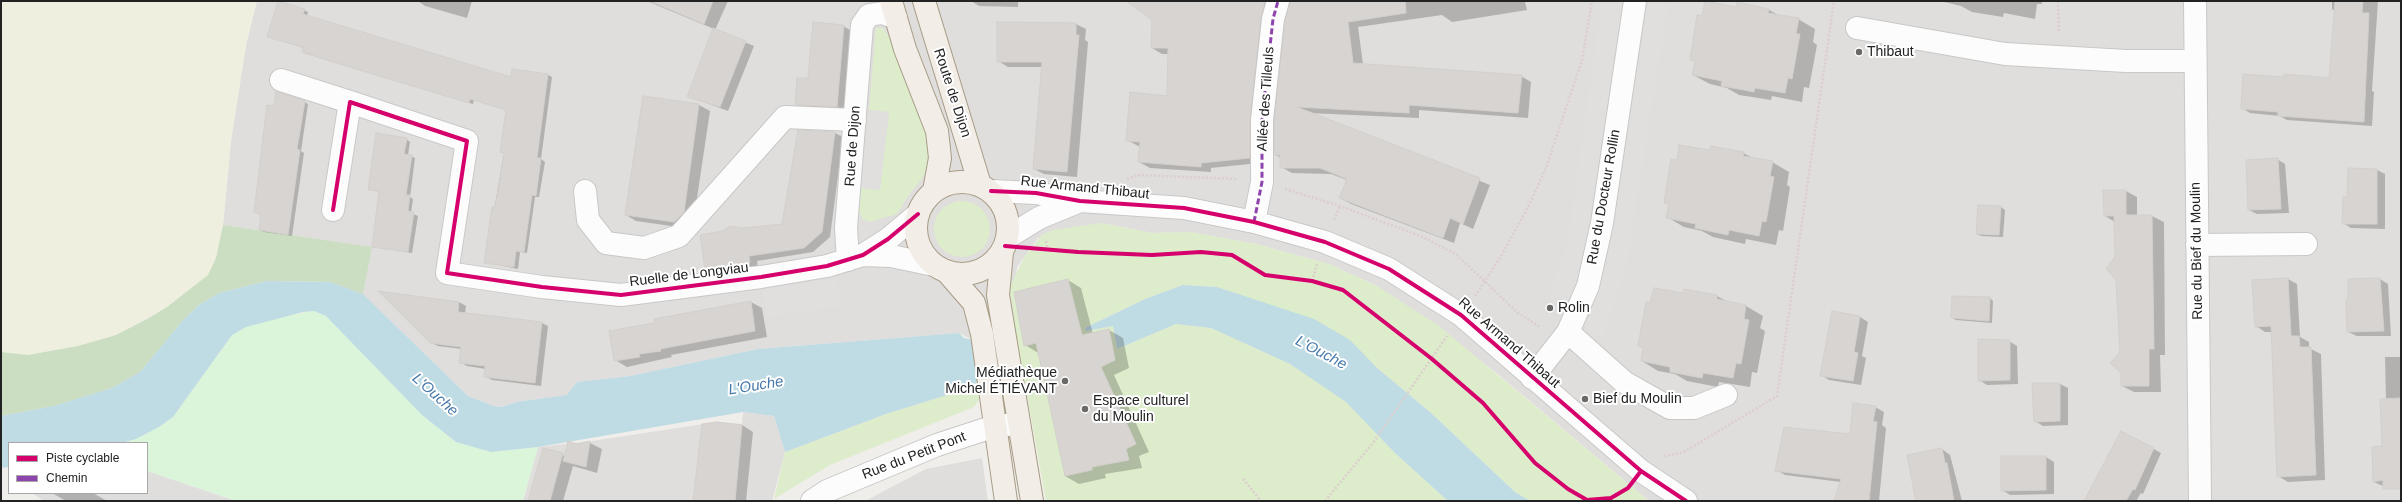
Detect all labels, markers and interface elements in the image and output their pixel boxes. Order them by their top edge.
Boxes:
place label: Thibaut [1867,44,1914,60]
street label: Route de Dijon [930,46,974,140]
street label: Allée des Tilleuls [1254,46,1278,152]
marker: Thibaut [1854,47,1864,57]
street label: Rue de Dijon [842,105,864,187]
street label: Rue du Docteur Rollin [1584,128,1624,266]
street label: Rue Armand Thibaut [1020,173,1150,203]
street label: Rue du Bief du Moulin [2187,182,2207,320]
street label: Ruelle de Longviau [628,259,750,291]
street label: Rue Armand Thibaut [1455,294,1563,392]
place label: Rolin [1558,300,1590,316]
marker: Rolin [1545,303,1555,313]
water label: L'Ouche [1292,332,1350,374]
place label: Médiathèque Michel ÉTIÉVANT [945,365,1057,398]
water label: L'Ouche [408,370,462,420]
water label: L'Ouche [727,373,785,399]
marker: Médiathèque Michel ÉTIÉVANT [1060,376,1070,386]
place label: Bief du Moulin [1593,391,1682,407]
place label: Espace culturel du Moulin [1093,393,1189,426]
marker: Bief du Moulin [1580,394,1590,404]
marker: Espace culturel du Moulin [1080,404,1090,414]
street label: Rue du Petit Pont [860,428,968,484]
legend [8,442,148,494]
text: Piste cyclable [46,451,119,465]
text: Chemin [46,471,87,485]

